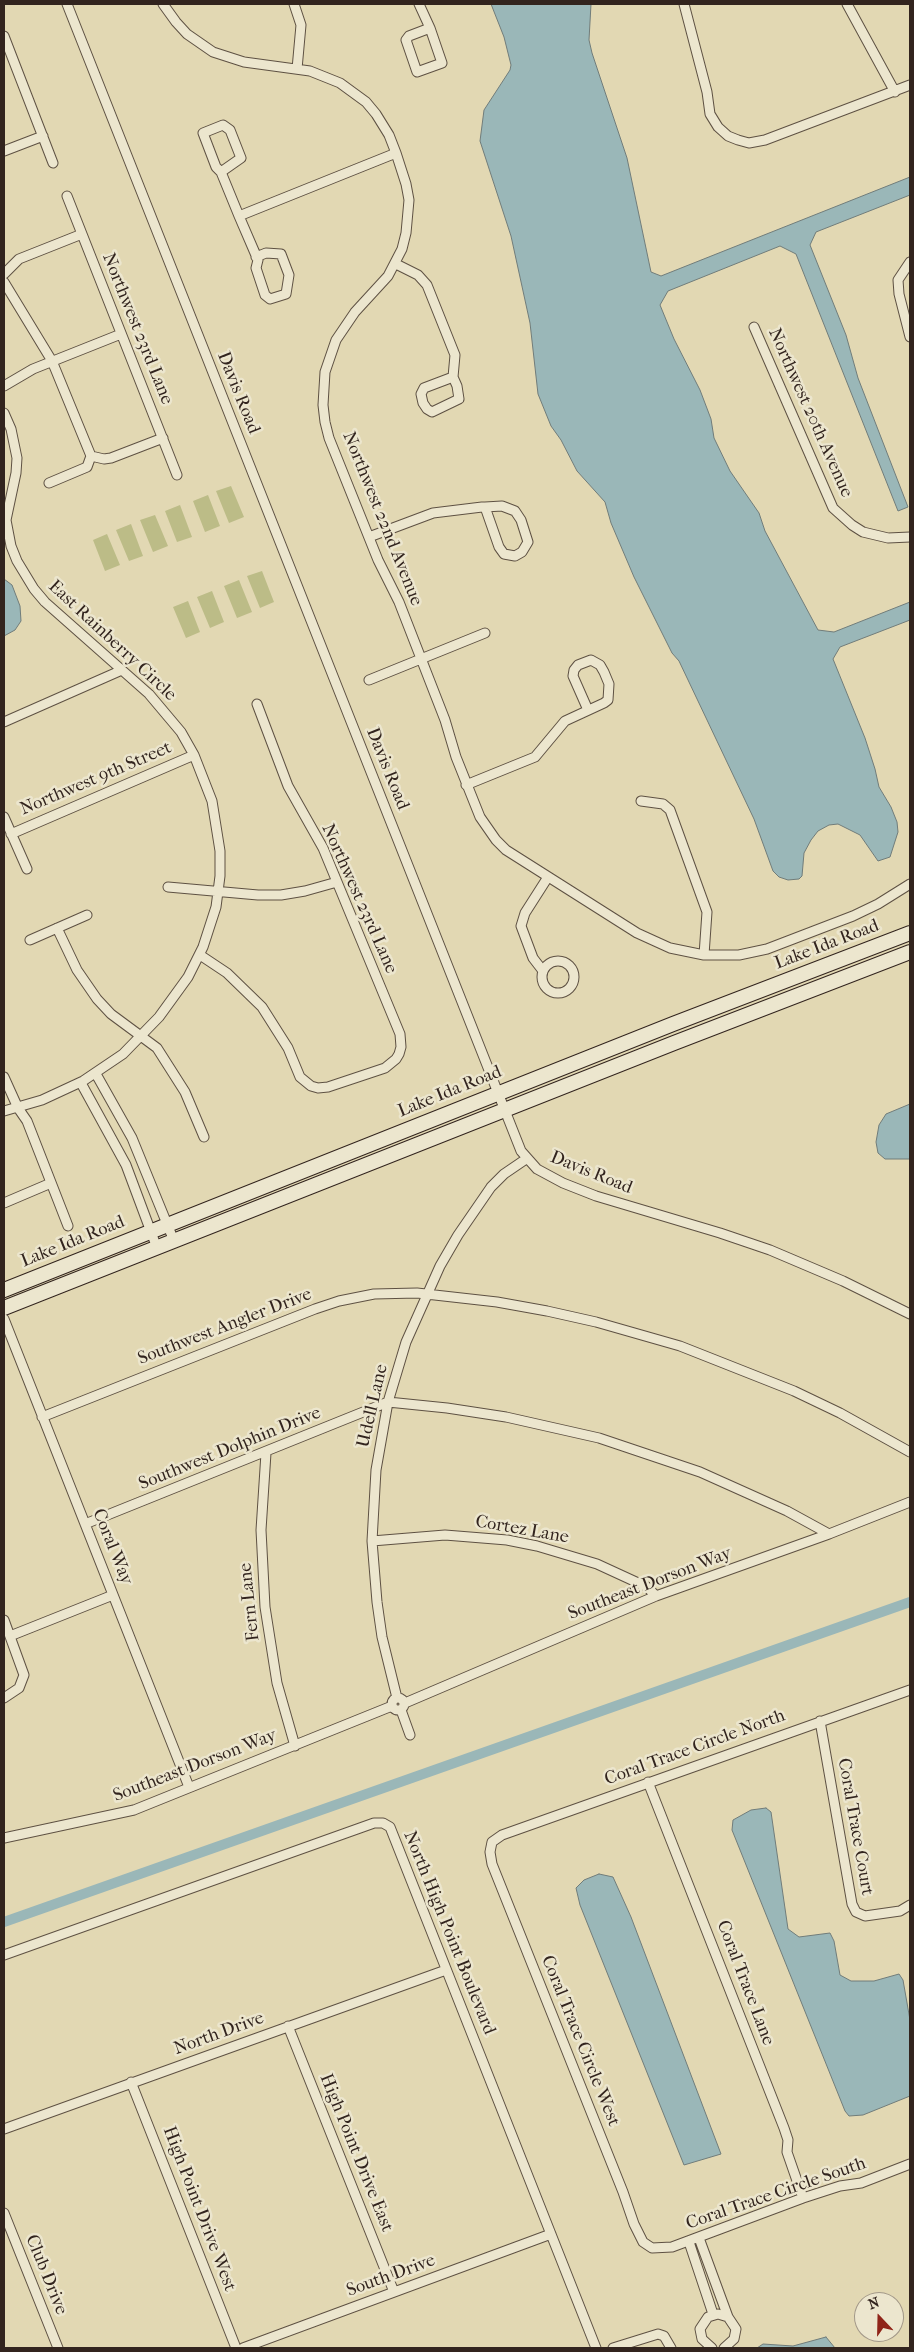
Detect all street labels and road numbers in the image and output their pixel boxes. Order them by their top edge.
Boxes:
street label: Northwest 23rd Lane [97,250,177,408]
street label: Northwest 20th Avenue [763,325,857,501]
street label: Davis Road [212,349,264,437]
street label: Northwest 22nd Avenue [337,429,427,609]
street label: East Rainberry Circle [44,576,180,706]
street label: Davis Road [361,725,413,813]
street label: Northwest 9th Street [17,737,175,821]
street label: Northwest 23rd Lane [316,821,402,977]
street label: Lake Ida Road [772,915,882,975]
street label: Lake Ida Road [395,1061,505,1123]
street label: Davis Road [547,1147,635,1199]
street label: Lake Ida Road [18,1211,128,1273]
street label: Southwest Angler Drive [135,1284,315,1370]
street label: Udell Lane [353,1362,393,1450]
street label: Southwest Dolphin Drive [136,1403,324,1495]
street label: Coral Way [87,1506,137,1588]
street label: Cortez Lane [474,1511,570,1549]
street label: Southeast Dorson Way [565,1543,735,1625]
street label: Fern Lane [235,1562,265,1642]
street label: Coral Trace Circle North [602,1705,788,1791]
street label: Southeast Dorson Way [110,1725,280,1807]
street label: Coral Trace Court [832,1757,878,1897]
street label: North High Point Boulevard [398,1828,500,2038]
street label: Coral Trace Lane [711,1918,779,2048]
street label: Coral Trace Circle West [536,1952,624,2130]
street label: North Drive [171,2008,267,2060]
street label: High Point Drive East [314,2071,398,2235]
street label: High Point Drive West [158,2124,240,2294]
street label: Coral Trace Circle South [683,2153,869,2235]
street label: Club Drive [20,2232,72,2318]
street label: South Drive [344,2250,438,2302]

